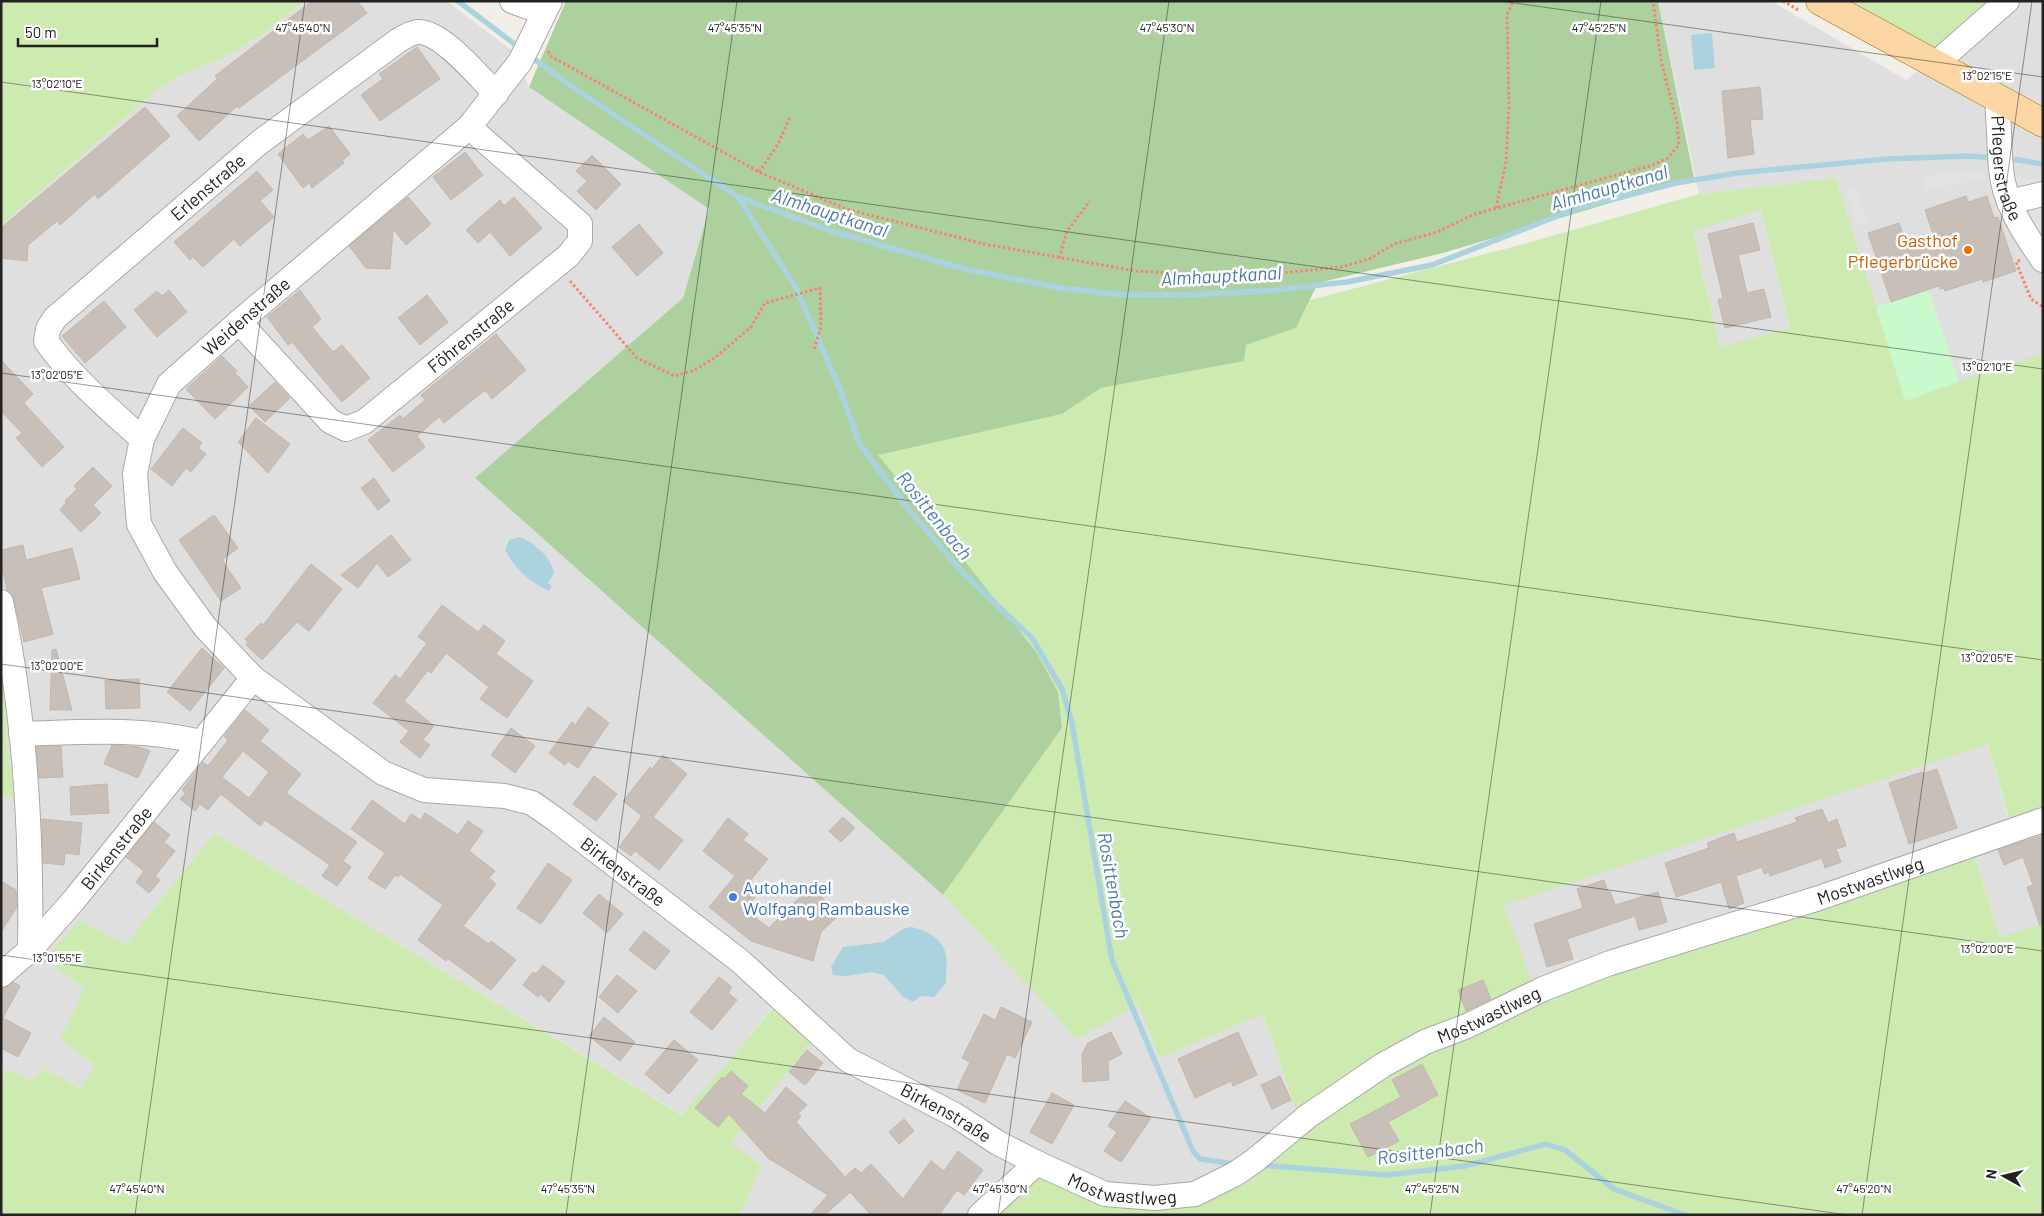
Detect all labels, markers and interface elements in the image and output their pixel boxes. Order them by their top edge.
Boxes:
scale bar [18,15,156,47]
text: 47°45'40"N [275,20,331,34]
text: 47°45'35"N [708,20,762,34]
text: 47°45'30"N [1139,20,1195,34]
text: 47°45'25"N [1572,20,1626,34]
text: 50 m [25,23,57,41]
text: 13°02'15"E [1962,68,2012,82]
text: 13°02'10"E [31,76,83,90]
street label: Pflegerstraße [1987,115,2027,225]
street label: Erlenstraße [166,149,250,225]
water label: Almhauptkanal [1548,159,1671,215]
water label: Almhauptkanal [769,182,892,242]
place label: Gasthof Pflegerbrücke [1848,229,1958,272]
marker: Gasthof Pflegerbrücke [1962,244,1974,256]
water label: Almhauptkanal [1160,260,1283,290]
street label: Weidenstraße [198,272,294,360]
street label: Föhrenstraße [423,294,518,377]
text: 13°02'10"E [1961,359,2013,373]
text: 13°02'05"E [30,367,84,381]
water label: Rosittenbach [892,466,978,564]
text: 13°02'05"E [1960,650,2014,664]
text: 13°02'00"E [30,658,84,672]
street label: Birkenstraße [76,802,156,894]
water label: Rosittenbach [1093,830,1135,940]
street label: Birkenstraße [577,832,670,911]
street label: Mostwastlweg [1814,852,1926,909]
place label: Autohandel Wolfgang Rambauske [743,876,910,919]
marker: Autohandel Wolfgang Rambauske [727,891,739,903]
text: 13°02'00"E [1960,941,2014,955]
text: 13°01'55"E [32,950,82,964]
street label: Mostwastlweg [1434,981,1544,1047]
street label: Birkenstraße [897,1078,996,1147]
water label: Rosittenbach [1375,1133,1485,1169]
north arrow [1979,1151,2029,1201]
street label: Mostwastlweg [1065,1168,1178,1209]
text: N [1982,1168,2000,1180]
text: 47°45'40"N [109,1181,165,1195]
text: 47°45'35"N [541,1181,595,1195]
text: 47°45'30"N [972,1181,1028,1195]
text: 47°45'25"N [1405,1181,1459,1195]
text: 47°45'20"N [1836,1181,1892,1195]

